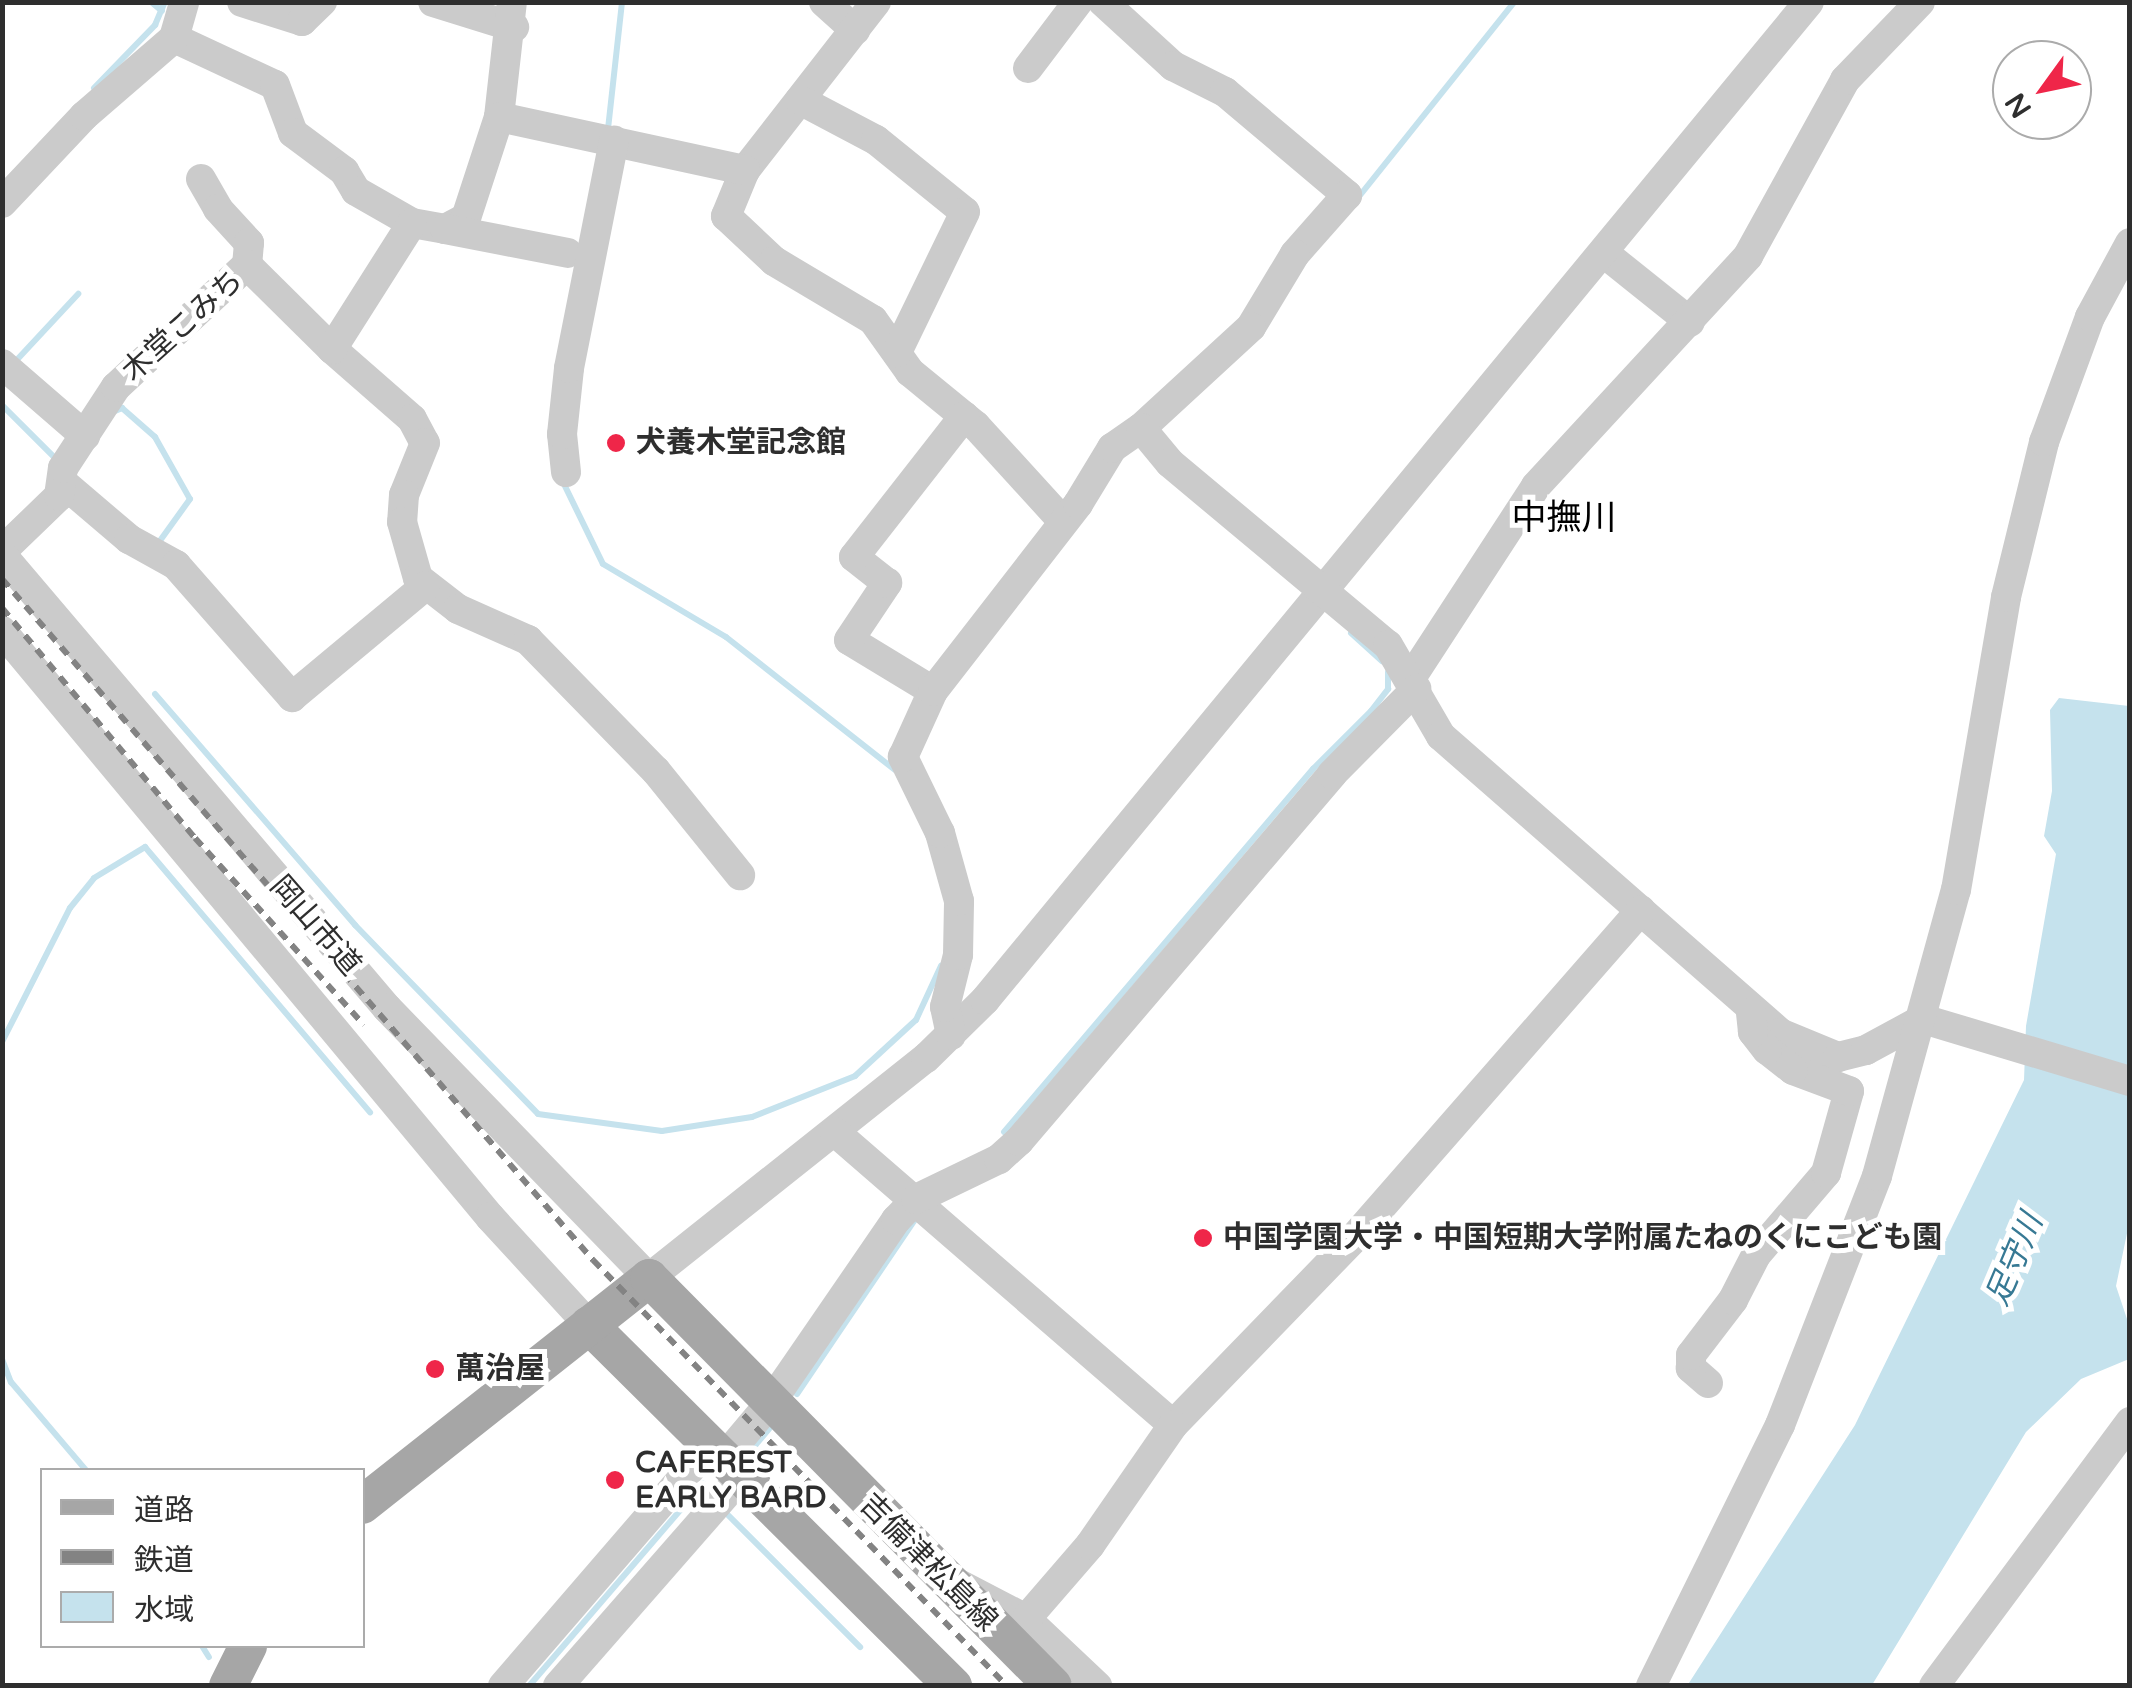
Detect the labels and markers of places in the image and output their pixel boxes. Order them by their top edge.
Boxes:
place label: 犬養木堂記念館 [636,425,846,461]
marker: 犬養木堂記念館 [605,432,627,454]
place label: 中国学園大学・中国短期大学附属たねのくにこども園 [1223,1220,1943,1256]
marker: 中国学園大学・中国短期大学附属たねのくにこども園 [1192,1227,1214,1249]
place label: 萬治屋 [455,1351,545,1387]
marker: 萬治屋 [424,1358,446,1380]
place label: CAFEREST EARLY BARD [635,1445,826,1516]
marker: CAFEREST EARLY BARD [604,1469,626,1491]

